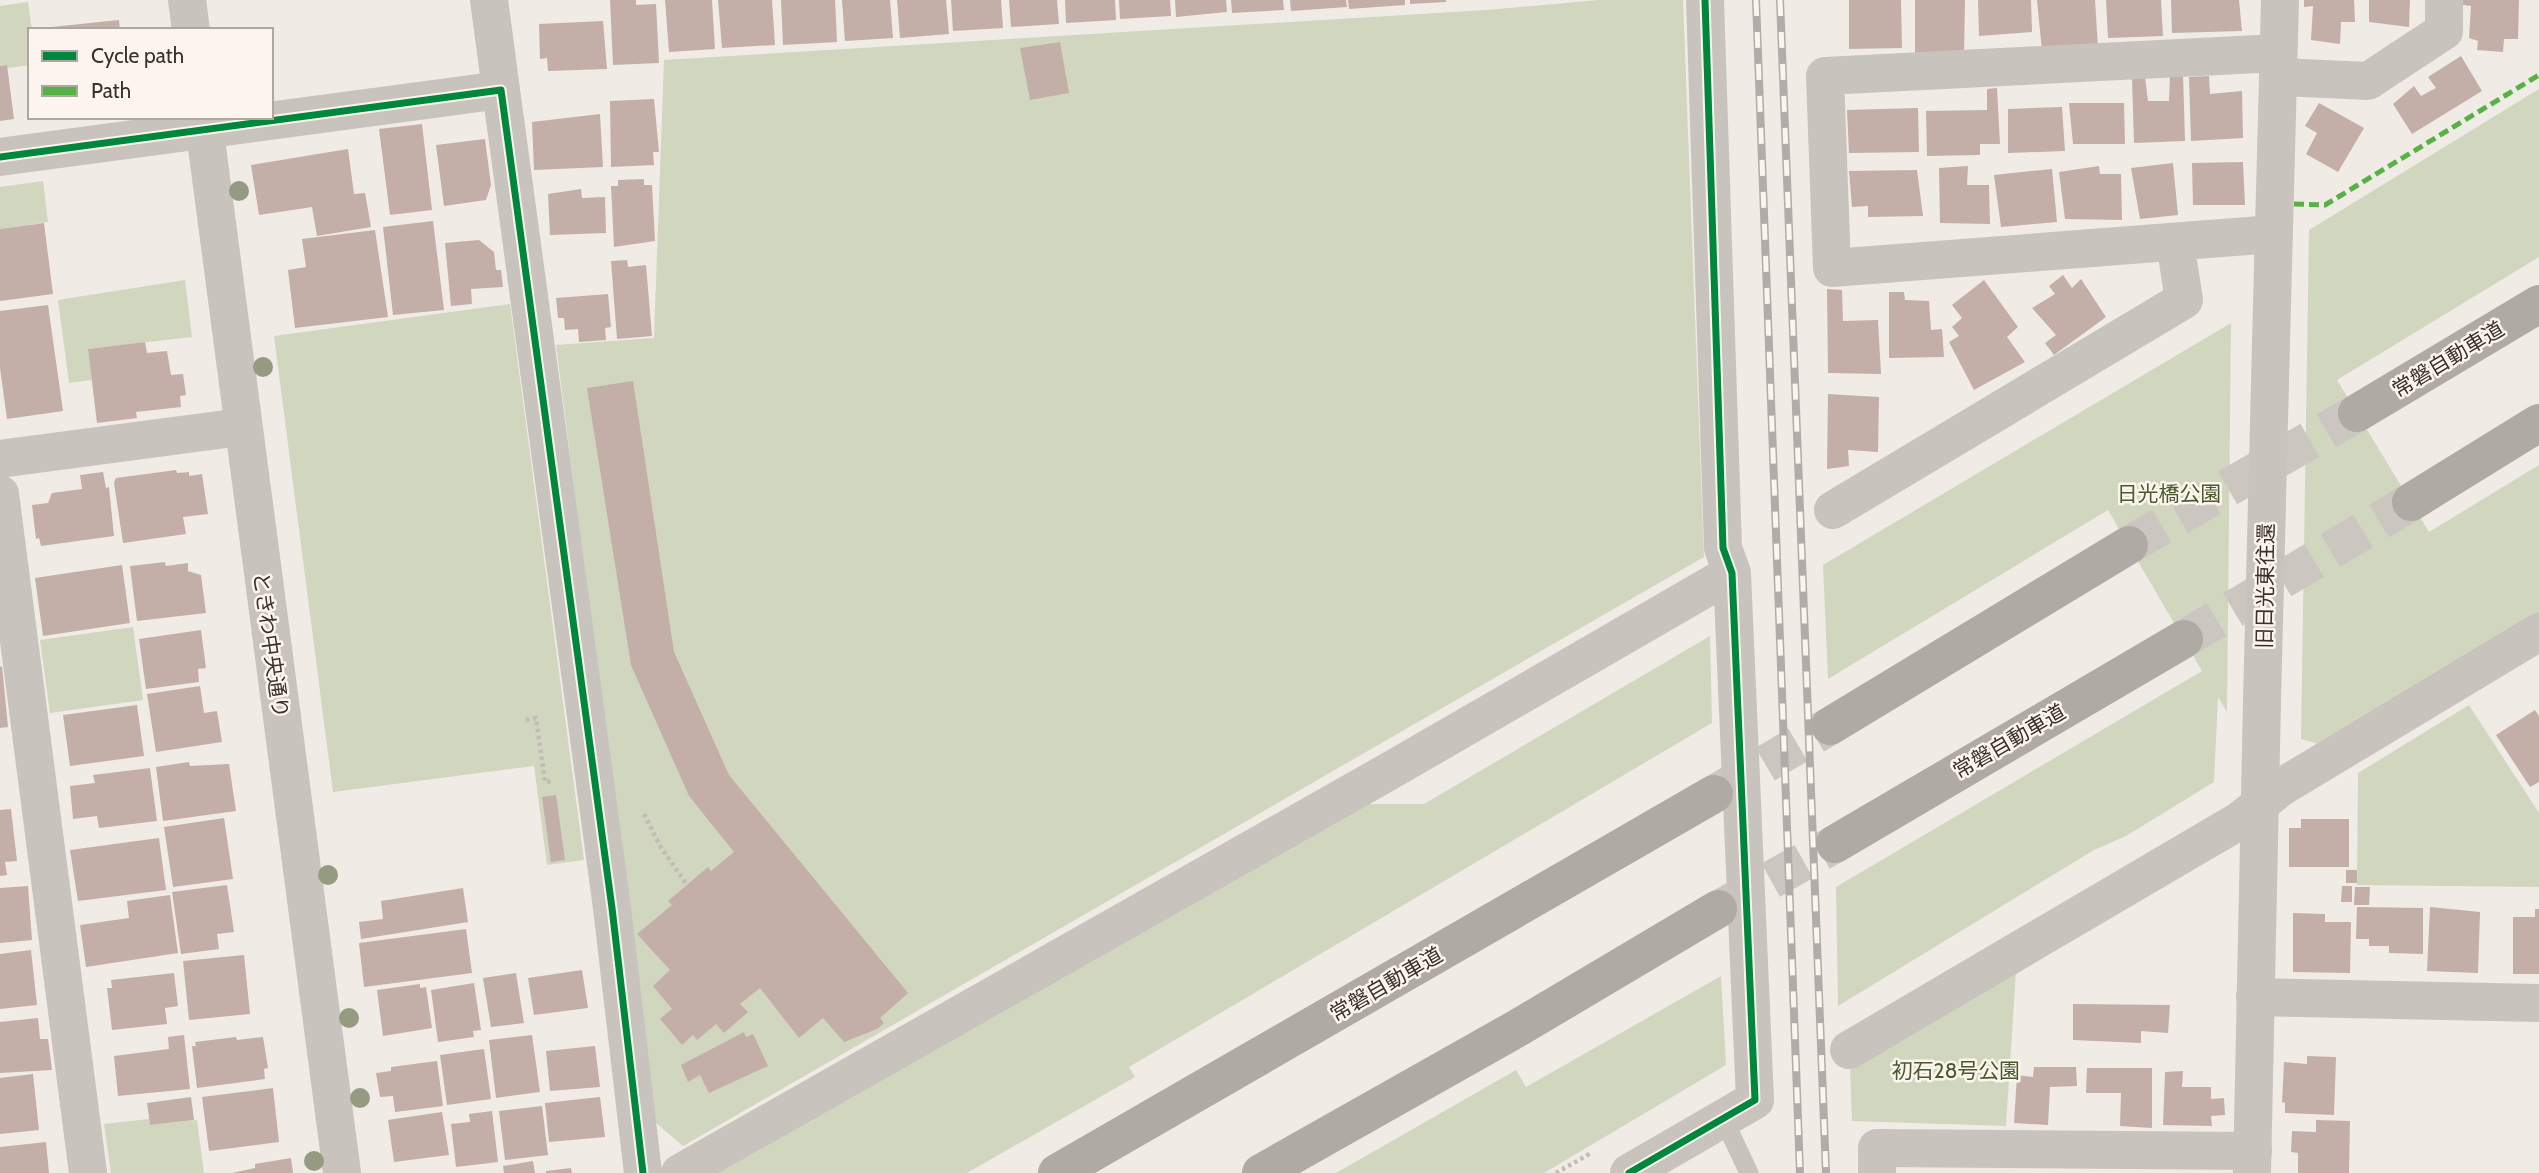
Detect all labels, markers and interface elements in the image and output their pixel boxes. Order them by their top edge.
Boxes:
legend [28,28,273,119]
text: Cycle path [91,43,184,68]
text: Path [91,78,131,103]
street label: 常磐自動車道 [2388,316,2508,402]
park label: 日光橋公園 [2117,481,2222,506]
street label: 旧日光東往還 [2251,523,2279,649]
street label: ときわ中央通り [248,570,294,720]
street label: 常磐自動車道 [1948,699,2070,783]
street label: 常磐自動車道 [1325,942,1447,1026]
park label: 初石28号公園 [1892,1058,2020,1083]

